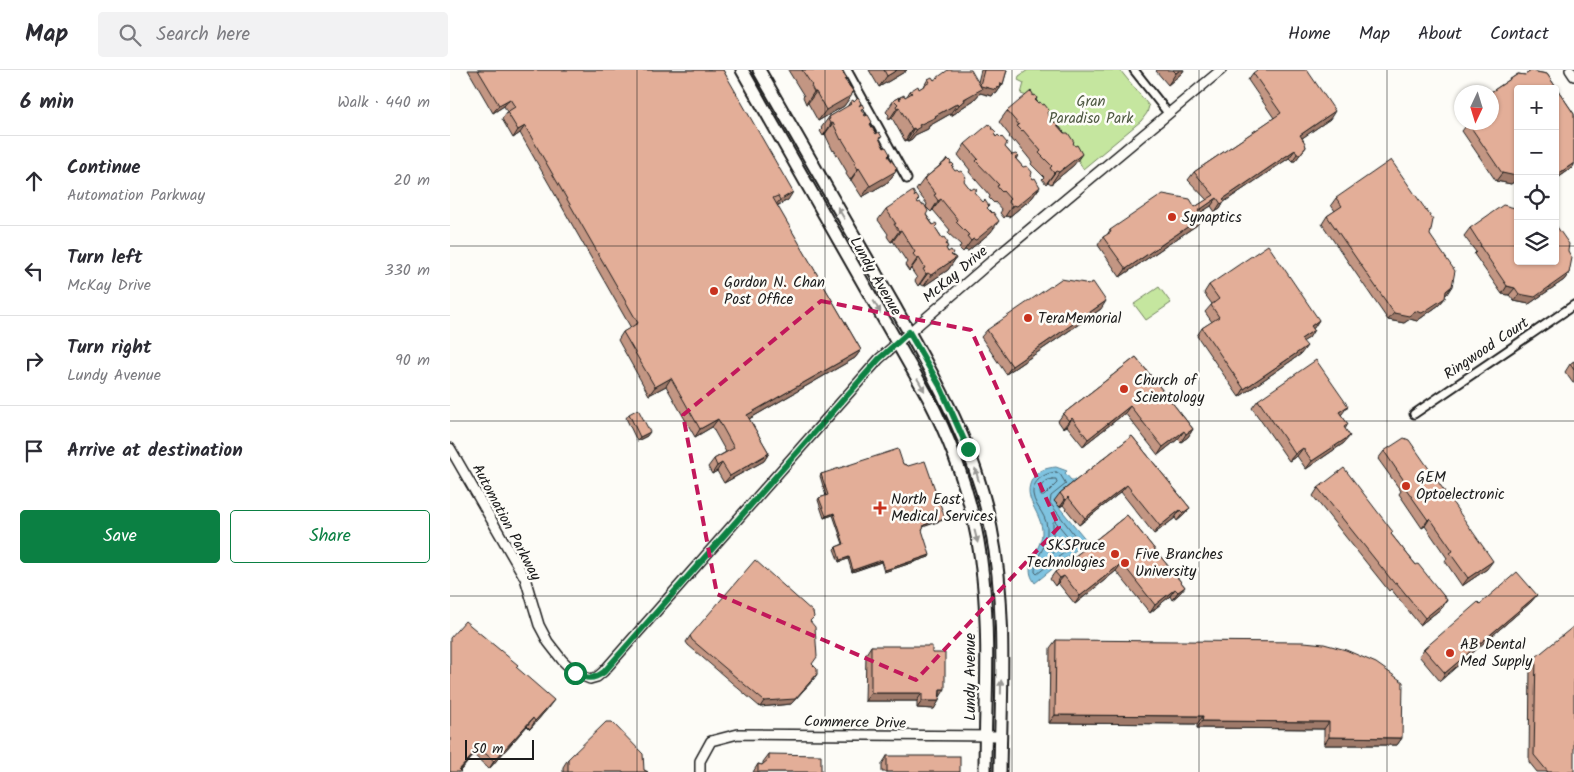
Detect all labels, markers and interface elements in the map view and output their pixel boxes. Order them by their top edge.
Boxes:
search box [98,12,448,57]
text: Map [25,15,68,54]
text: Search here [156,20,250,50]
text: Home [1288,20,1331,49]
text: Map [1359,20,1390,49]
text: About [1418,20,1462,49]
text: Contact [1490,20,1549,49]
icon: search [116,21,144,49]
north arrow [1454,85,1499,130]
map controls [1514,85,1559,265]
button: + [1514,85,1559,130]
text: 6 min [20,86,74,119]
text: Walk · 440 m [337,90,430,115]
park label: Gran Paradiso Park [1049,90,1134,131]
button: − [1514,130,1559,175]
text: Continue [67,153,140,183]
icon: ahead [20,167,48,195]
text: 20 m [394,168,430,193]
button: locate [1514,175,1559,220]
text: Automation Parkway [67,183,205,208]
place label: Synaptics [1182,206,1242,230]
one-way arrow [837,207,846,220]
marker: Synaptics [1166,211,1178,223]
button: layers [1514,220,1559,265]
street label: Lundy Avenue [843,232,908,321]
street label: McKay Drive [918,240,994,309]
text: Turn left [67,243,142,273]
icon: left [20,257,48,285]
text: 330 m [385,258,430,283]
place label: Gordon N. Chan Post Office [724,271,825,312]
text: McKay Drive [67,273,151,298]
marker: Gordon N. Chan Post Office [708,285,720,297]
one-way arrow [873,300,881,314]
place label: TeraMemorial [1038,307,1122,331]
street label: Ringwood Court [1439,311,1534,386]
marker: TeraMemorial [1022,312,1034,324]
text: Turn right [67,333,152,363]
icon: right [20,347,48,375]
text: 90 m [395,348,430,373]
text: Lundy Avenue [67,363,161,388]
place label: Church of Scientology [1134,369,1205,410]
one-way arrow [916,378,925,391]
marker: Church of Scientology [1118,383,1130,395]
text: Arrive at destination [67,436,243,466]
icon: arrive [20,437,48,465]
route end [957,438,980,461]
street label: Automation Parkway [465,460,548,586]
place label: GEM Optoelectronic [1416,466,1505,507]
one-way arrow [972,467,980,482]
marker: GEM Optoelectronic [1400,480,1412,492]
place label: North East Medical Services [891,488,994,529]
marker: North East Medical Services [873,501,887,515]
button: Save [20,510,220,563]
button: Share [230,510,430,563]
one-way arrow [972,529,980,544]
place label: SKSPruce Technologies [1026,534,1106,575]
place label: Five Branches University [1135,543,1224,584]
marker: SKSPruce Technologies [1109,548,1121,560]
marker: Five Branches University [1119,557,1131,569]
street label: Lundy Avenue [959,633,983,721]
place label: AB Dental Med Supply [1460,633,1533,674]
marker: AB Dental Med Supply [1444,647,1456,659]
route start [564,662,587,685]
one-way arrow [997,679,1005,695]
street label: Commerce Drive [804,710,906,736]
scale bar [465,737,534,760]
text: 50 m [472,738,503,760]

